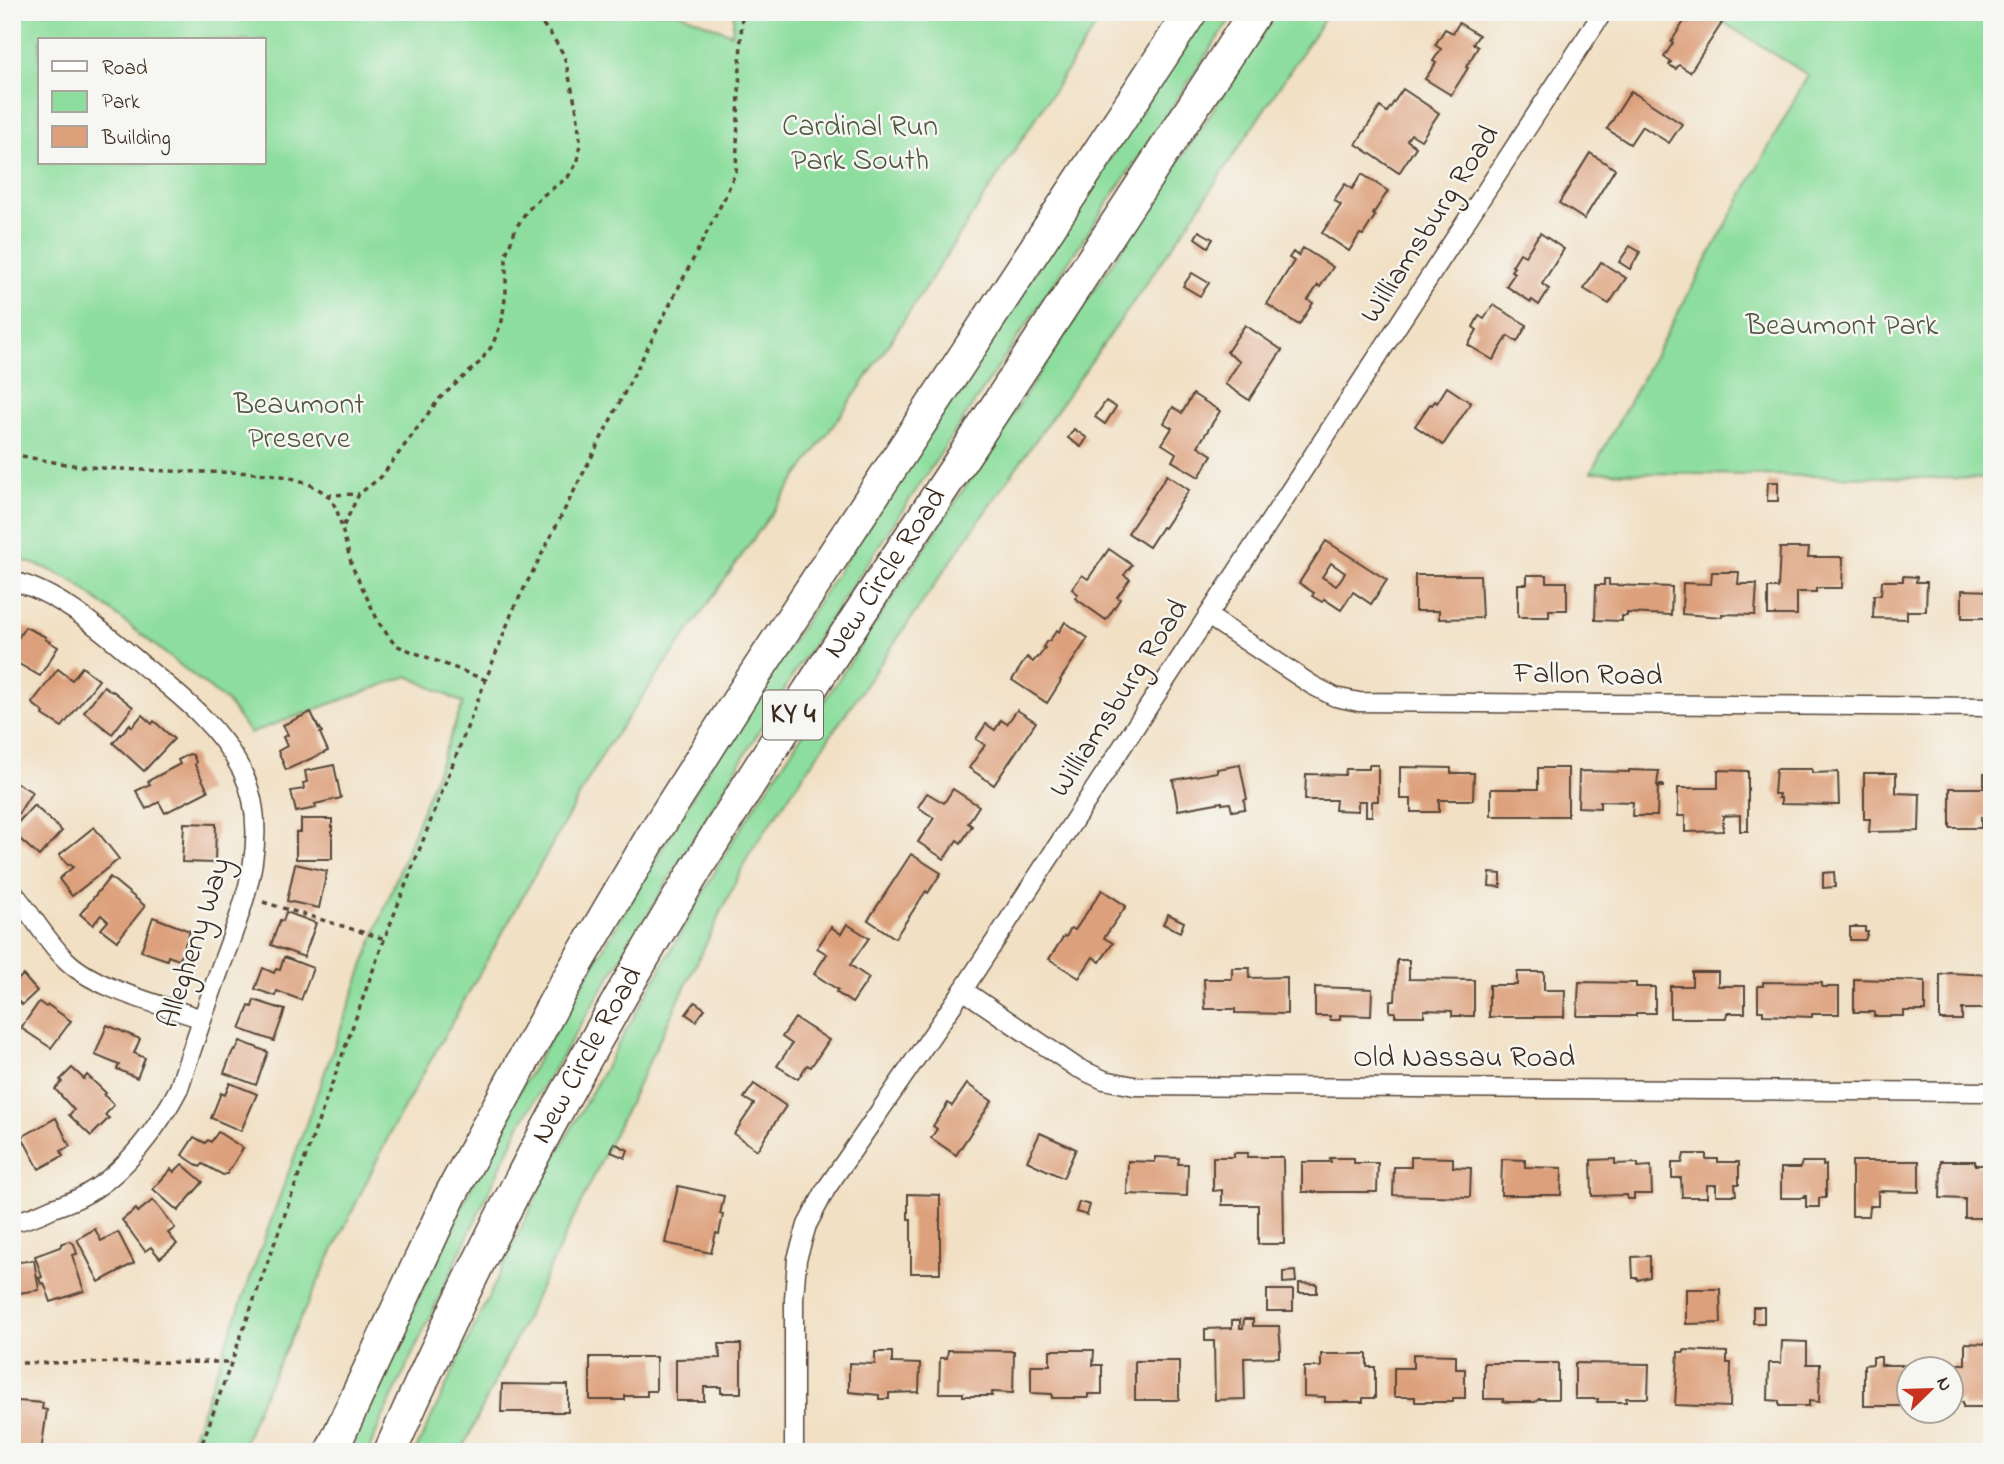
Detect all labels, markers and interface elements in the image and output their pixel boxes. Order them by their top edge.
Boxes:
legend [38,38,266,164]
text: Road [102,54,148,84]
text: Park [102,88,141,118]
park label: Cardinal Run Park South [782,106,938,184]
street label: Williamsburg Road [1350,117,1512,333]
text: Building [101,124,171,156]
park label: Beaumont Park [1745,305,1939,349]
park label: Beaumont Preserve [233,384,364,462]
street label: New Circle Road [813,479,959,668]
street label: Williamsburg Road [1039,591,1201,807]
street label: Fallon Road [1512,653,1663,699]
road number: KY 4 [763,690,823,740]
street label: Allegheny Way [148,852,244,1034]
street label: New Circle Road [521,959,655,1152]
street label: Old Nassau Road [1353,1037,1575,1081]
north arrow [1896,1356,1966,1426]
text: N [1928,1373,1958,1396]

